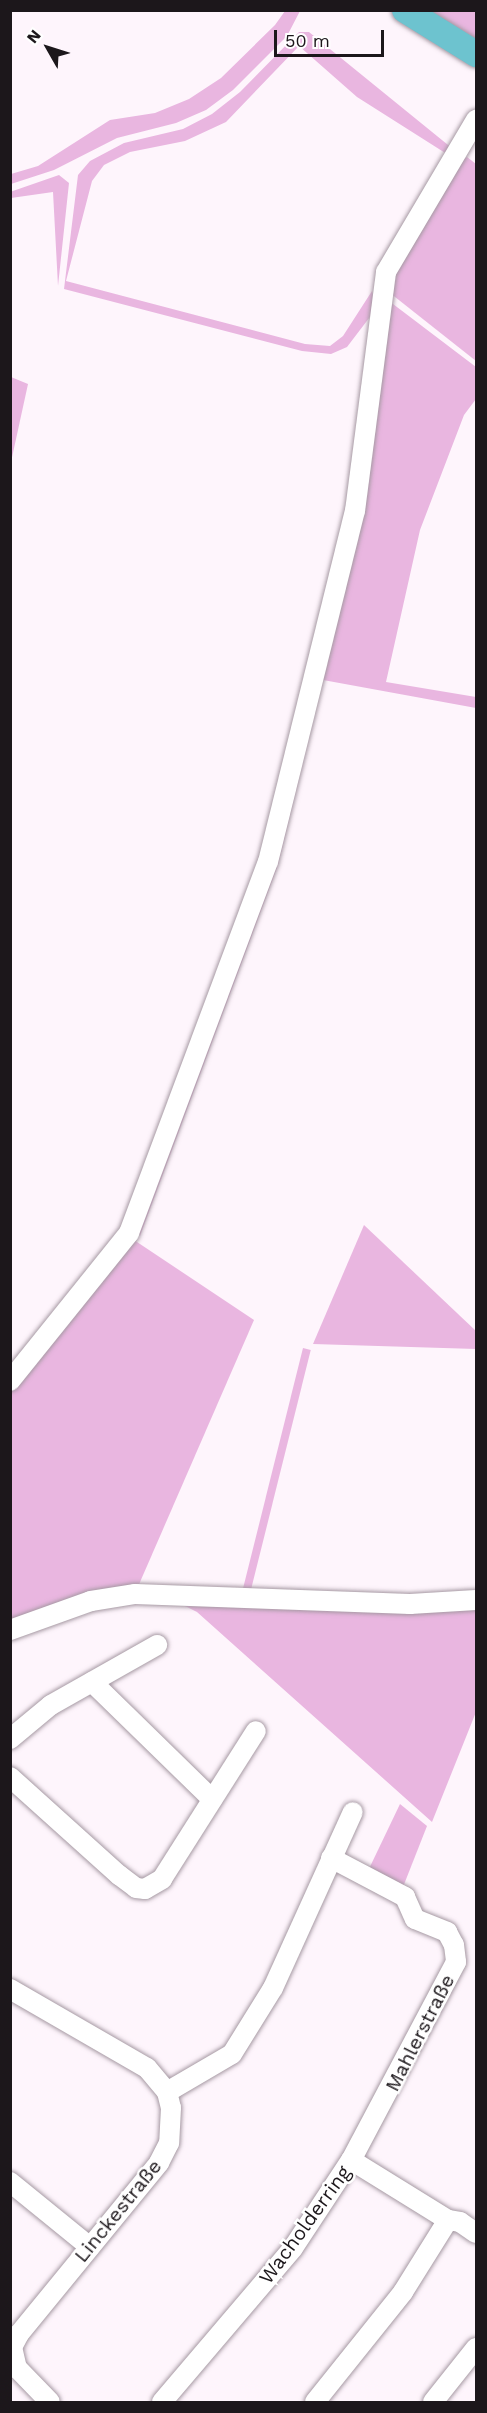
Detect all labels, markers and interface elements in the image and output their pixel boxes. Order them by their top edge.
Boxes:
north arrow [18,18,78,78]
scale bar [277,18,386,56]
text: N [23,26,45,47]
text: 50 m [285,30,330,51]
street label: Mahlerstraße [380,1971,460,2095]
street label: Linckestraße [69,2155,167,2267]
street label: Wacholderring [254,2161,356,2289]

